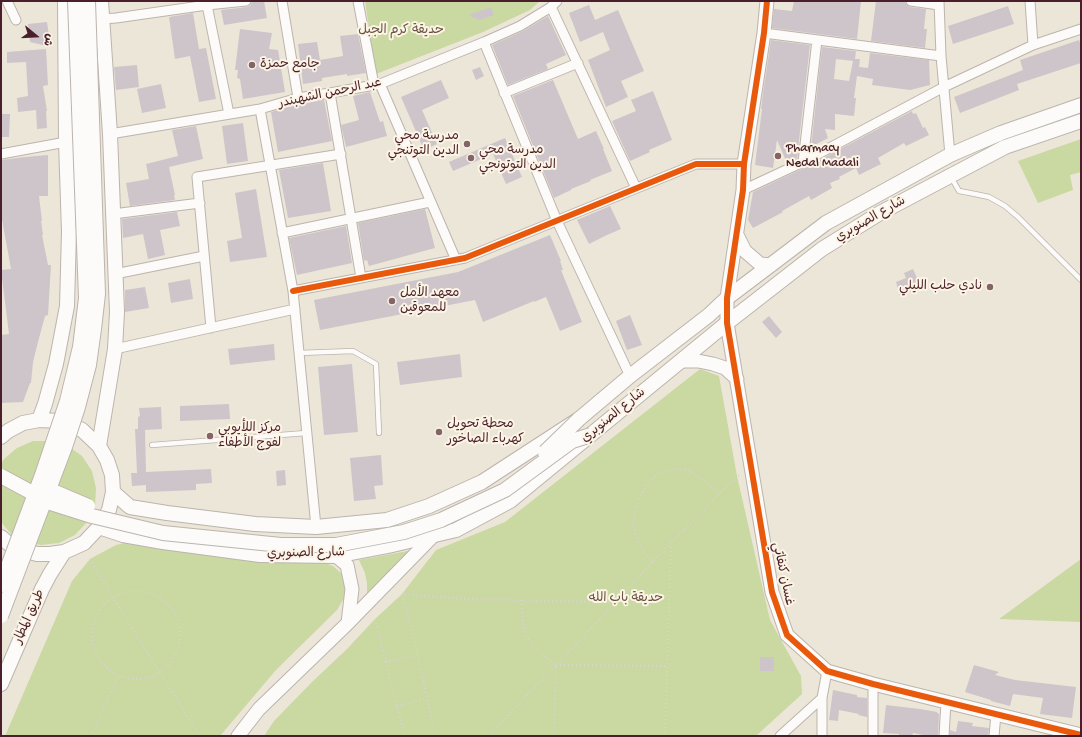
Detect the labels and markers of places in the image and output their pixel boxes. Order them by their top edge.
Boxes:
place label: جامع حمزة [260,57,320,73]
marker: جامع حمزة [247,60,257,70]
place label: مدرسة محي الدين التوتنجي [388,129,459,160]
marker: مدرسة محي الدين التوتنجي [462,139,472,149]
place label: Pharmacy Nedal Madali [786,141,859,172]
place label: مدرسة محي الدين التوتونجي [479,143,556,174]
marker: Pharmacy Nedal Madali [773,151,783,161]
marker: مدرسة محي الدين التوتونجي [466,153,476,163]
place label: نادي حلب الليلي [899,279,982,295]
marker: نادي حلب الليلي [985,282,995,292]
place label: معهد الأمل للمعوقين [400,286,459,317]
marker: معهد الأمل للمعوقين [387,296,397,306]
place label: محطة تحويل كهرباء الصاخور [447,417,524,448]
place label: مركز اللأيوبي لفوج الأطفاء [218,421,281,452]
marker: محطة تحويل كهرباء الصاخور [434,427,444,437]
marker: مركز اللأيوبي لفوج الأطفاء [205,431,215,441]

